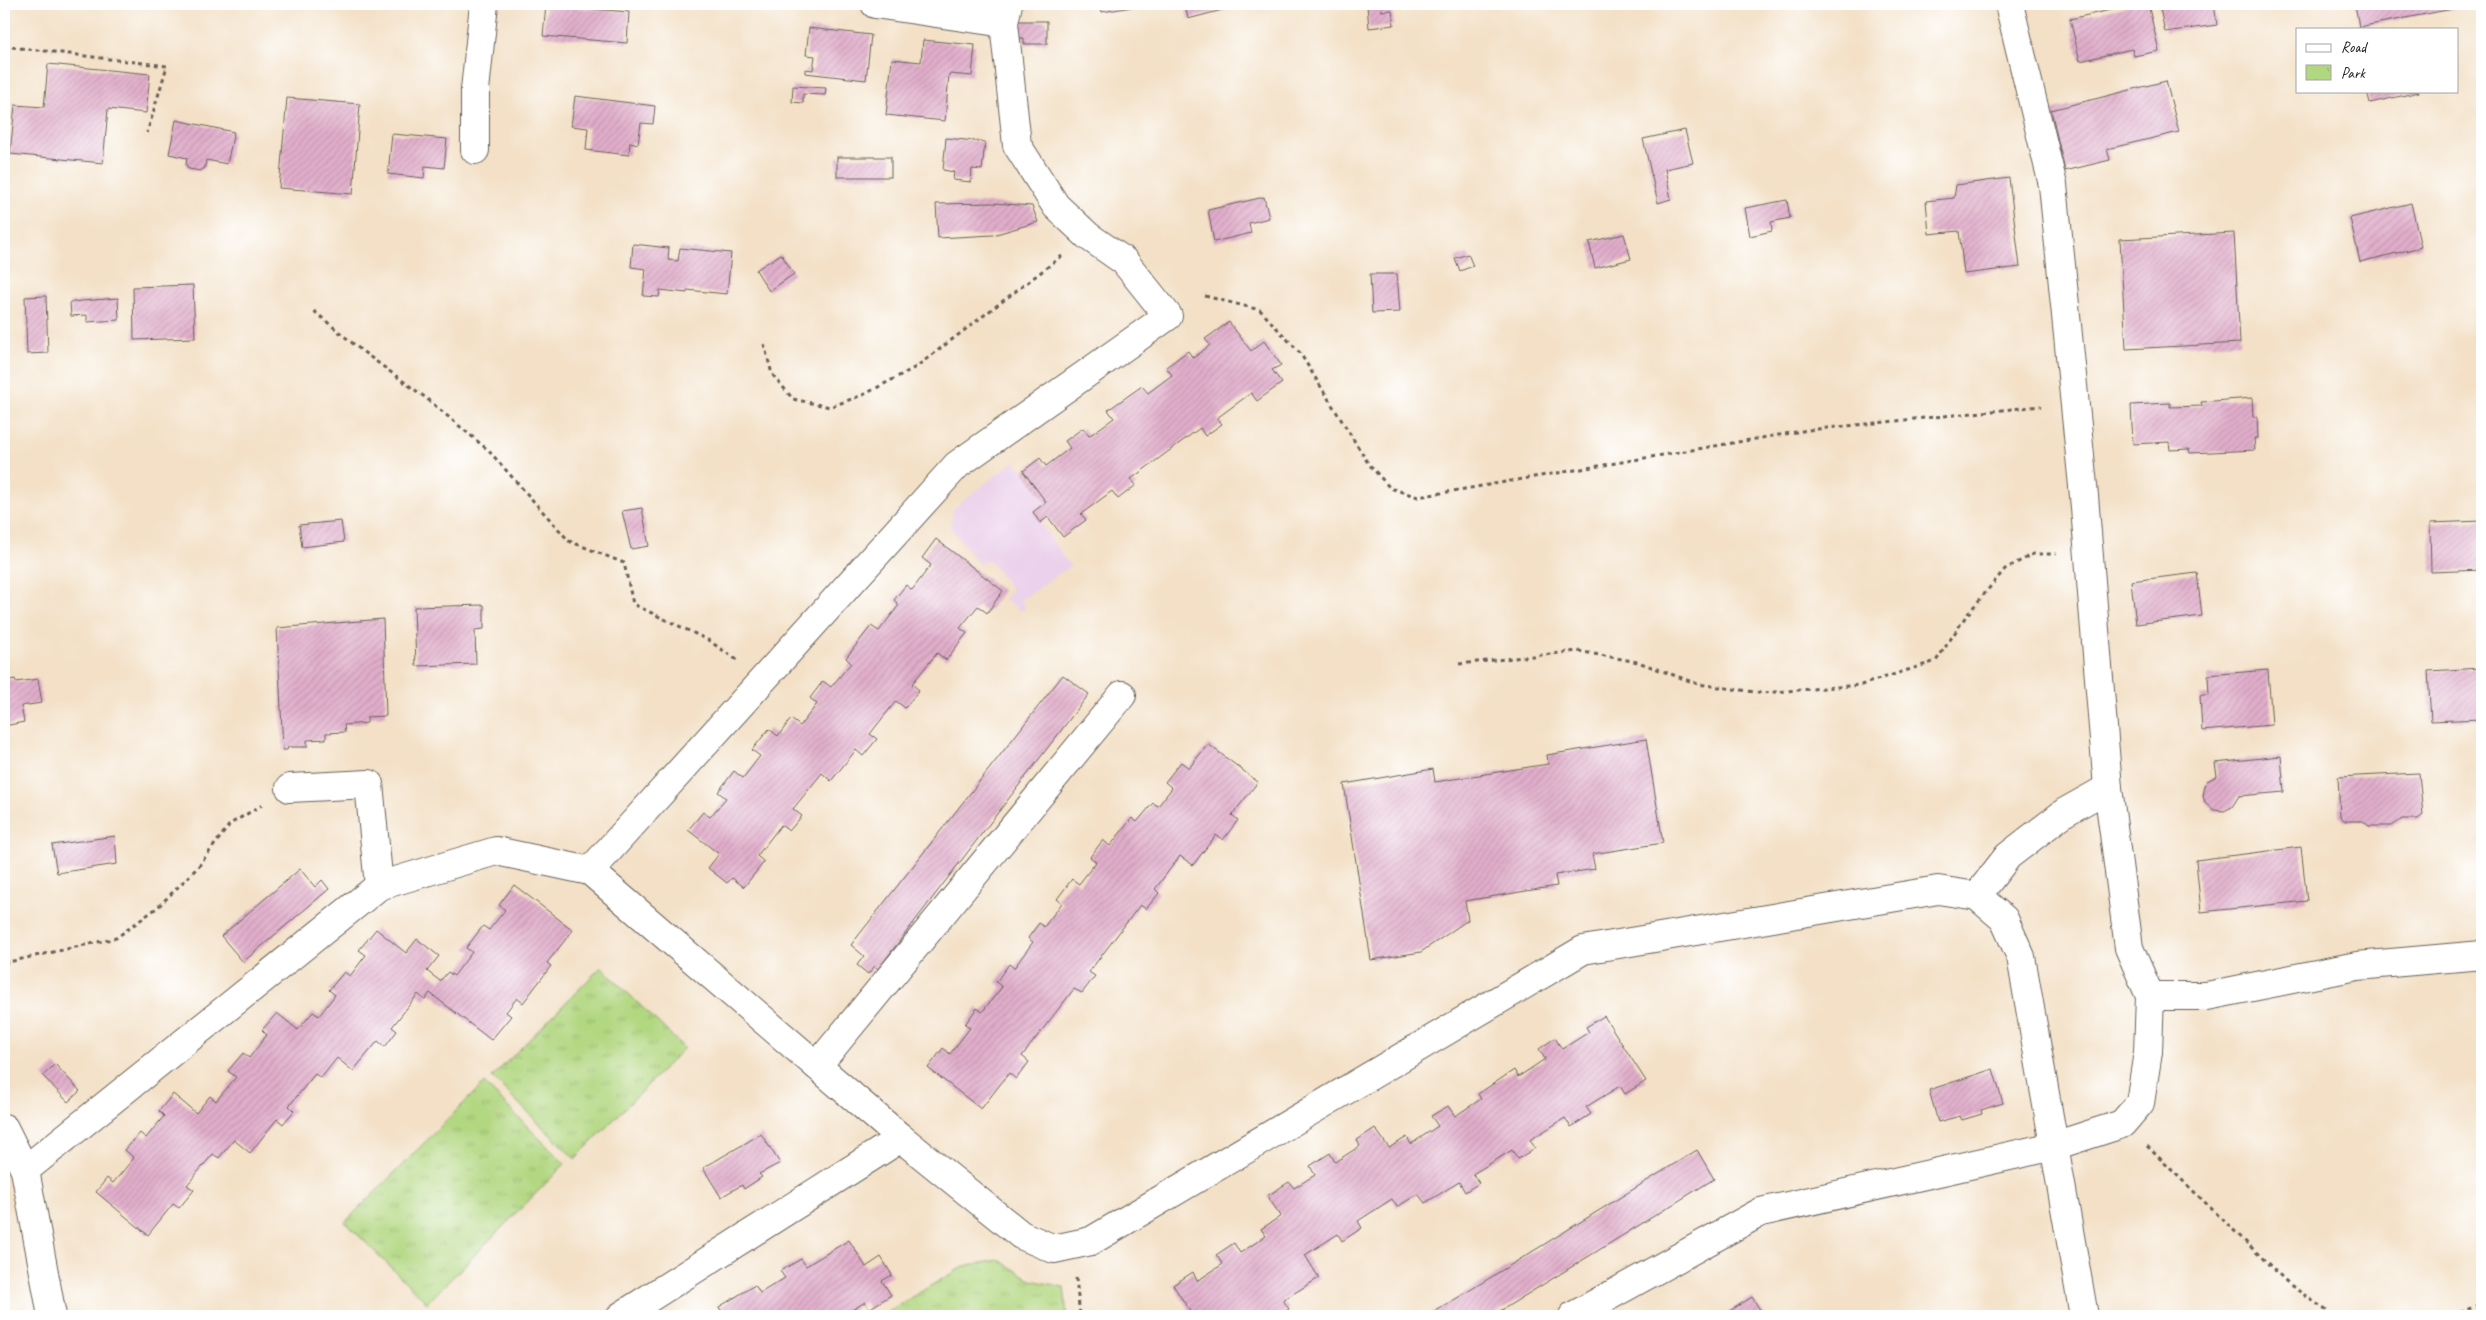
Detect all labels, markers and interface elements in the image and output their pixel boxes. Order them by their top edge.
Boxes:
legend [2296,28,2458,92]
text: Road [2341,38,2368,57]
text: Park [2341,64,2366,83]

